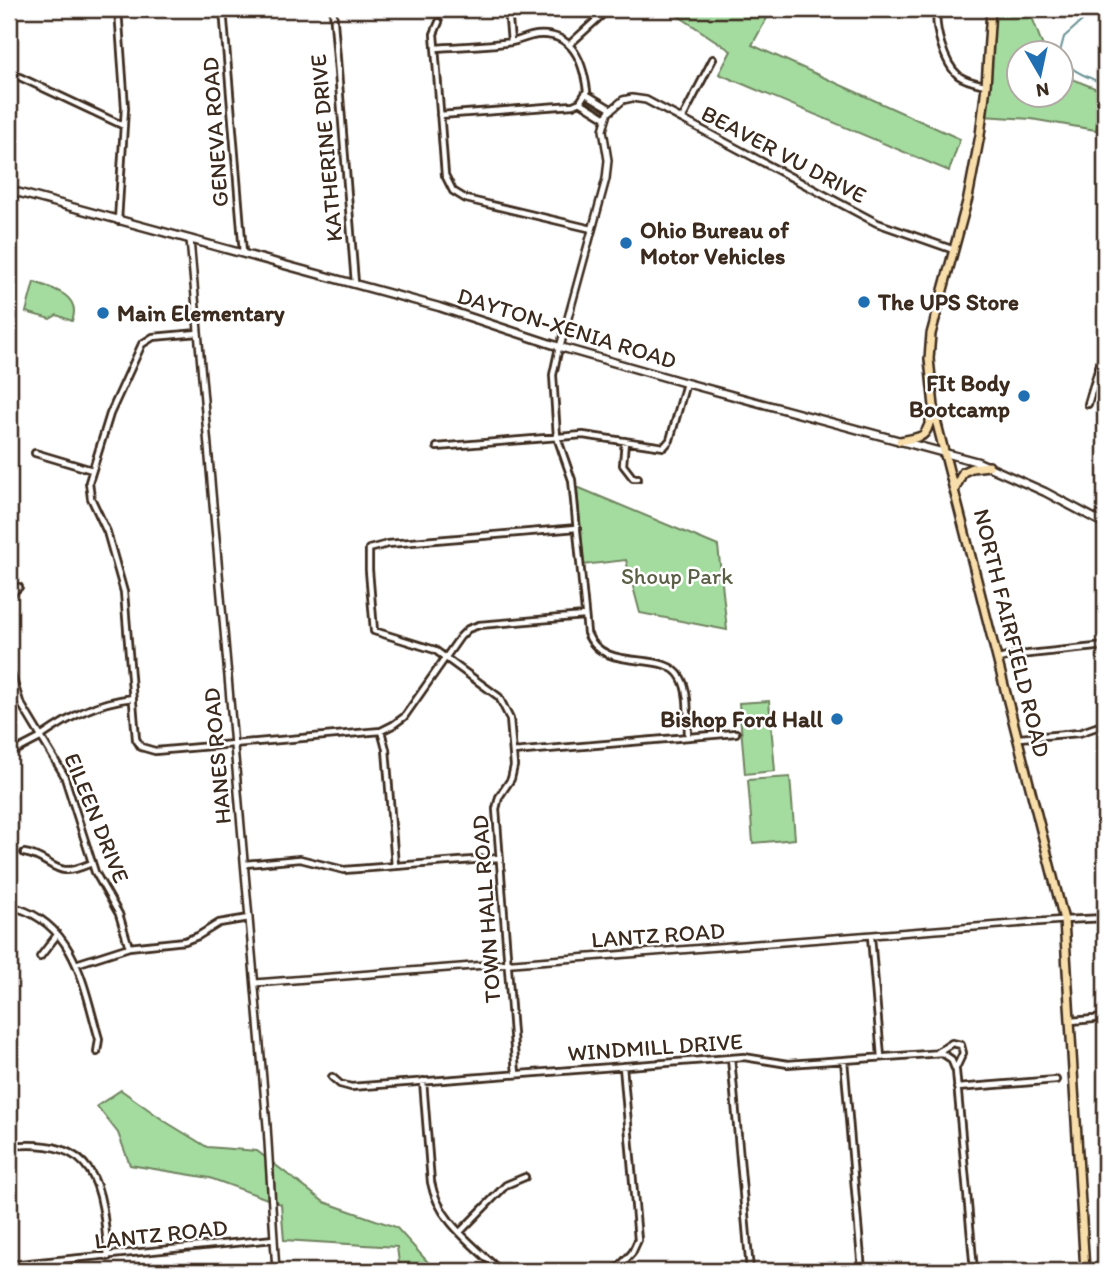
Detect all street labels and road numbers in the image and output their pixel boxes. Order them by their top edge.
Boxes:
street label: KATHERINE DRIVE [304,53,348,243]
street label: GENEVA ROAD [196,56,234,208]
street label: BEAVER VU DRIVE [697,99,872,209]
street label: DAYTON-XENIA ROAD [454,281,680,375]
street label: NORTH FAIRFIELD ROAD [968,506,1056,760]
street label: HANES ROAD [197,687,237,825]
street label: EILEEN DRIVE [58,749,136,887]
street label: TOWN HALL ROAD [465,814,507,1004]
street label: LANTZ ROAD [590,916,726,954]
street label: WINDMILL DRIVE [566,1027,744,1067]
street label: LANTZ ROAD [93,1213,229,1255]

